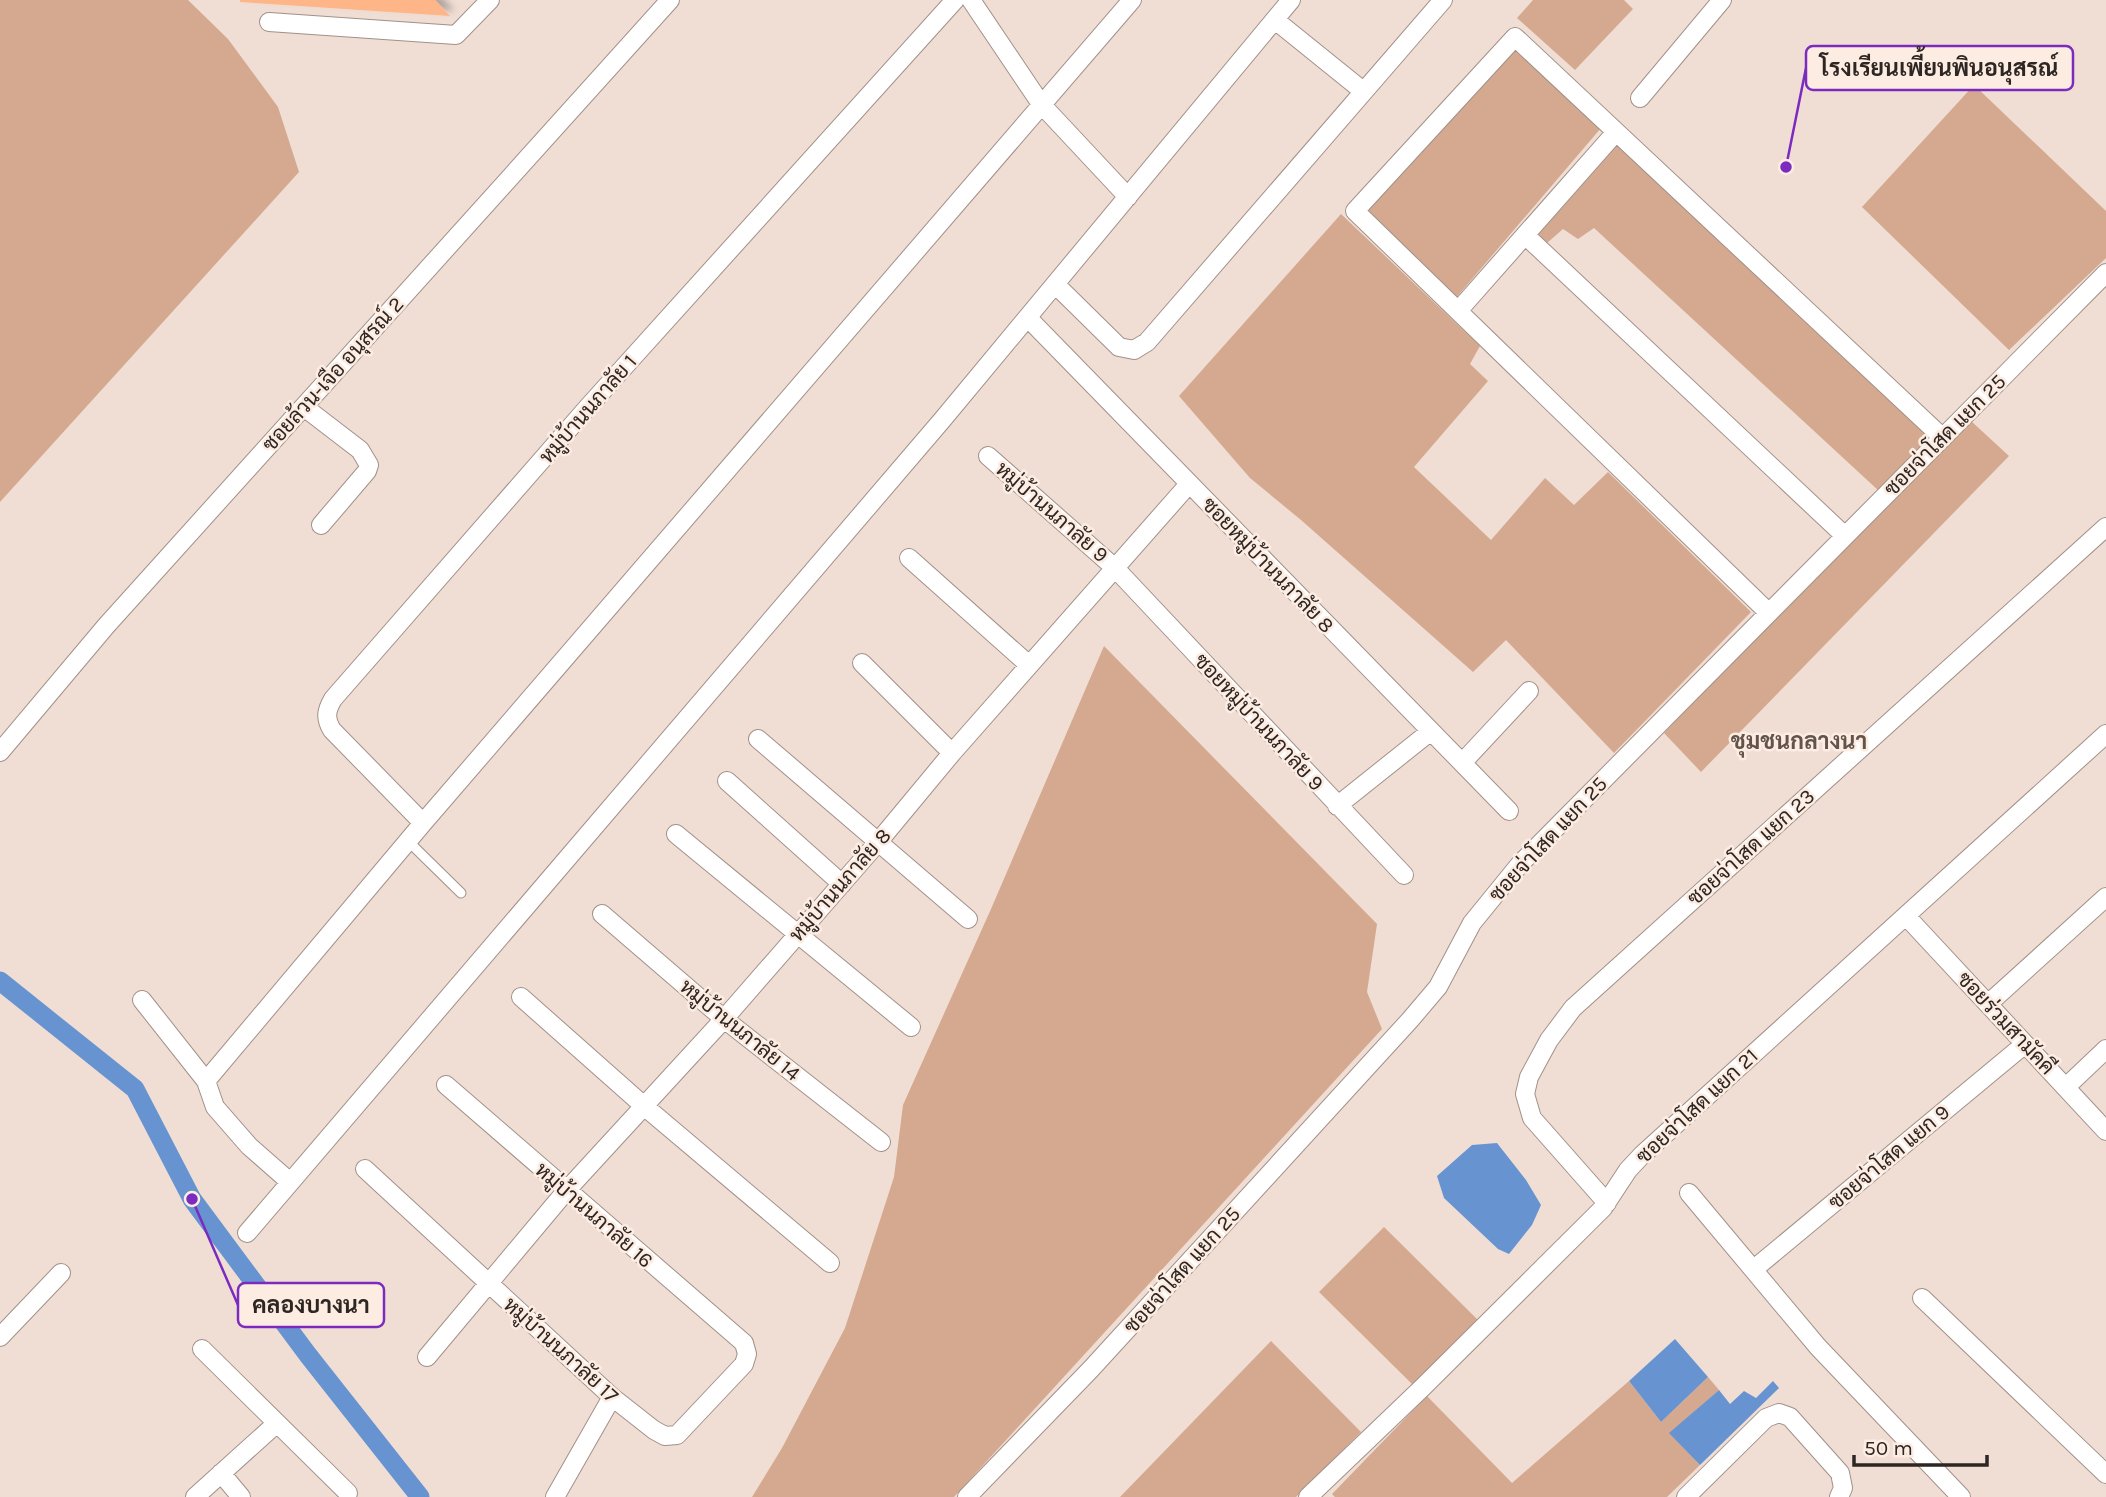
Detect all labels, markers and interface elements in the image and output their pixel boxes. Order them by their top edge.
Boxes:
callout: โรงเรียนเพี้ยนพินอนุสรณ์ [1806,46,2073,90]
text: โรงเรียนเพี้ยนพินอนุสรณ์ [1818,46,2059,85]
street label: ซอยล้วน-เจือ อนุสรณ์ 2 [256,291,410,457]
street label: หมู่บ้านนภาลัย 1 [534,350,644,470]
street label: ซอยจ่าโสด แยก 25 [1879,369,2011,501]
street label: หมู่บ้านนภาลัย 9 [989,457,1113,570]
street label: ซอยหมู่บ้านนภาลัย 8 [1195,492,1339,640]
street label: ซอยหมู่บ้านนภาลัย 9 [1187,649,1329,798]
district label: ชุมชนกลางนา [1731,728,1867,758]
street label: ซอยจ่าโสด แยก 25 [1483,771,1612,906]
street label: ซอยจ่าโสด แยก 23 [1682,783,1819,910]
street label: หมู่บ้านนภาลัย 8 [784,824,898,948]
street label: ซอยร่วมสามัคคี [1952,966,2060,1079]
street label: หมู่บ้านนภาลัย 14 [673,974,805,1088]
street label: ซอยจ่าโสด แยก 21 [1631,1043,1763,1168]
street label: ซอยจ่าโสด แยก 9 [1823,1099,1954,1214]
street label: หมู่บ้านนภาลัย 16 [528,1157,658,1275]
street label: ซอยจ่าโสด แยก 25 [1118,1201,1245,1338]
callout: คลองบางนา [238,1283,384,1327]
text: คลองบางนา [252,1292,370,1319]
street label: หมู่บ้านนภาลัย 17 [497,1292,623,1410]
scale bar [1854,1424,1987,1468]
text: 50 m [1864,1436,1913,1460]

